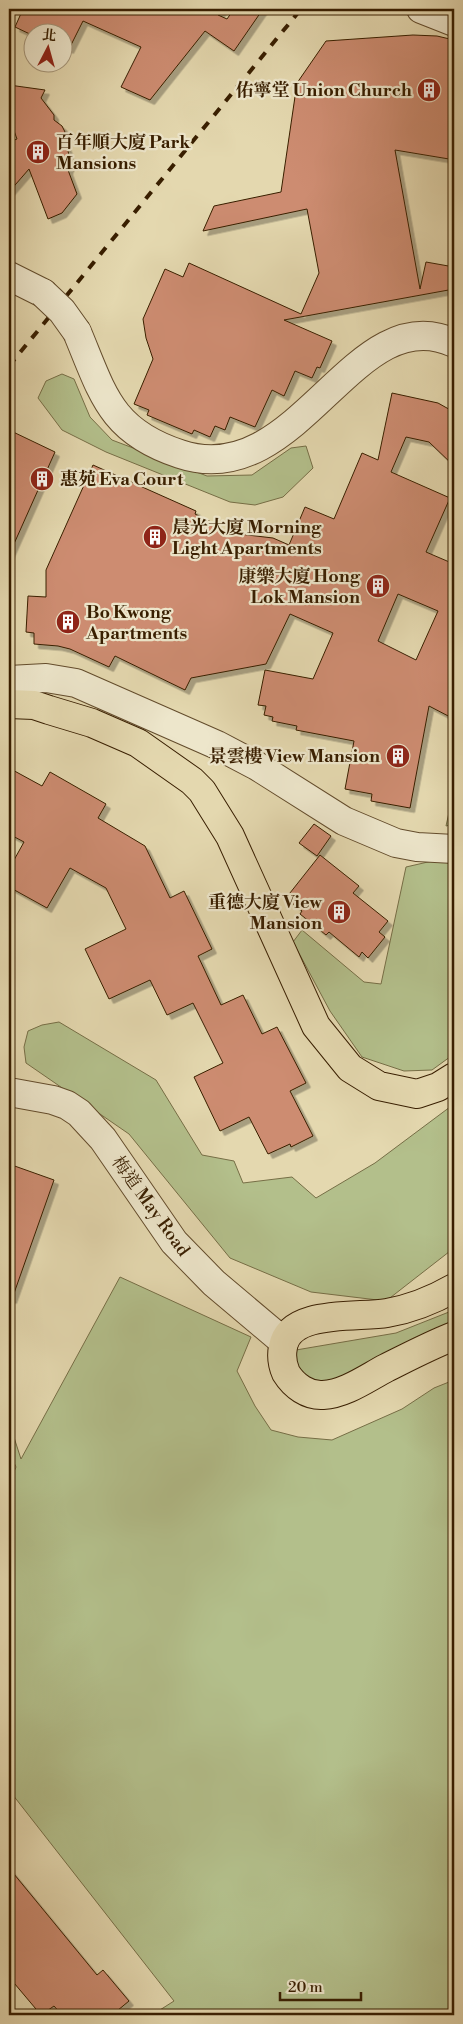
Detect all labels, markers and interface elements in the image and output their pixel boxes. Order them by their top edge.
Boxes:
north arrow [22,22,72,72]
text: 北 [41,26,57,46]
building icon: 佑寧堂 Union Church [416,77,442,103]
place label: 佑寧堂 Union Church [236,79,412,102]
place label: 百年順大廈 Park Mansions [56,131,191,175]
building icon: 百年順大廈 Park Mansions [25,139,51,165]
building icon: 惠苑 Eva Court [29,466,55,492]
place label: 惠苑 Eva Court [60,468,184,491]
place label: 晨光大廈 Morning Light Apartments [172,516,322,560]
building icon: 晨光大廈 Morning Light Apartments [142,524,168,550]
place label: 康樂大廈 Hong Lok Mansion [238,565,361,609]
building icon: 康樂大廈 Hong Lok Mansion [365,573,391,599]
place label: Bo Kwong Apartments [85,601,187,645]
building icon: Bo Kwong Apartments [55,609,81,635]
building icon: 景雲樓 View Mansion [385,743,411,769]
place label: 景雲樓 View Mansion [208,745,380,768]
place label: 重德大廈 View Mansion [208,891,323,935]
building icon: 重德大廈 View Mansion [326,899,352,925]
street label: 梅道 May Road [106,1151,195,1262]
scale bar [280,1969,362,2001]
text: 20 m [288,1978,323,1997]

